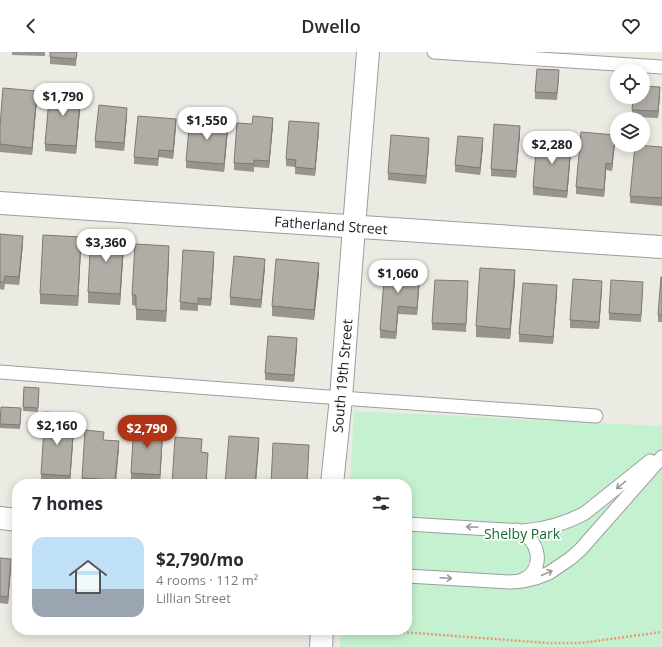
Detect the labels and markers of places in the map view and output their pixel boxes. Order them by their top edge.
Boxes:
pin: $1,790 [30,83,96,117]
pin: $1,550 [174,107,240,141]
pin: $2,280 [519,131,585,165]
pin: $3,360 [73,229,139,263]
pin: $1,060 [365,260,431,294]
pin: $2,160 [24,412,90,446]
pin: $2,790 [114,415,180,449]

